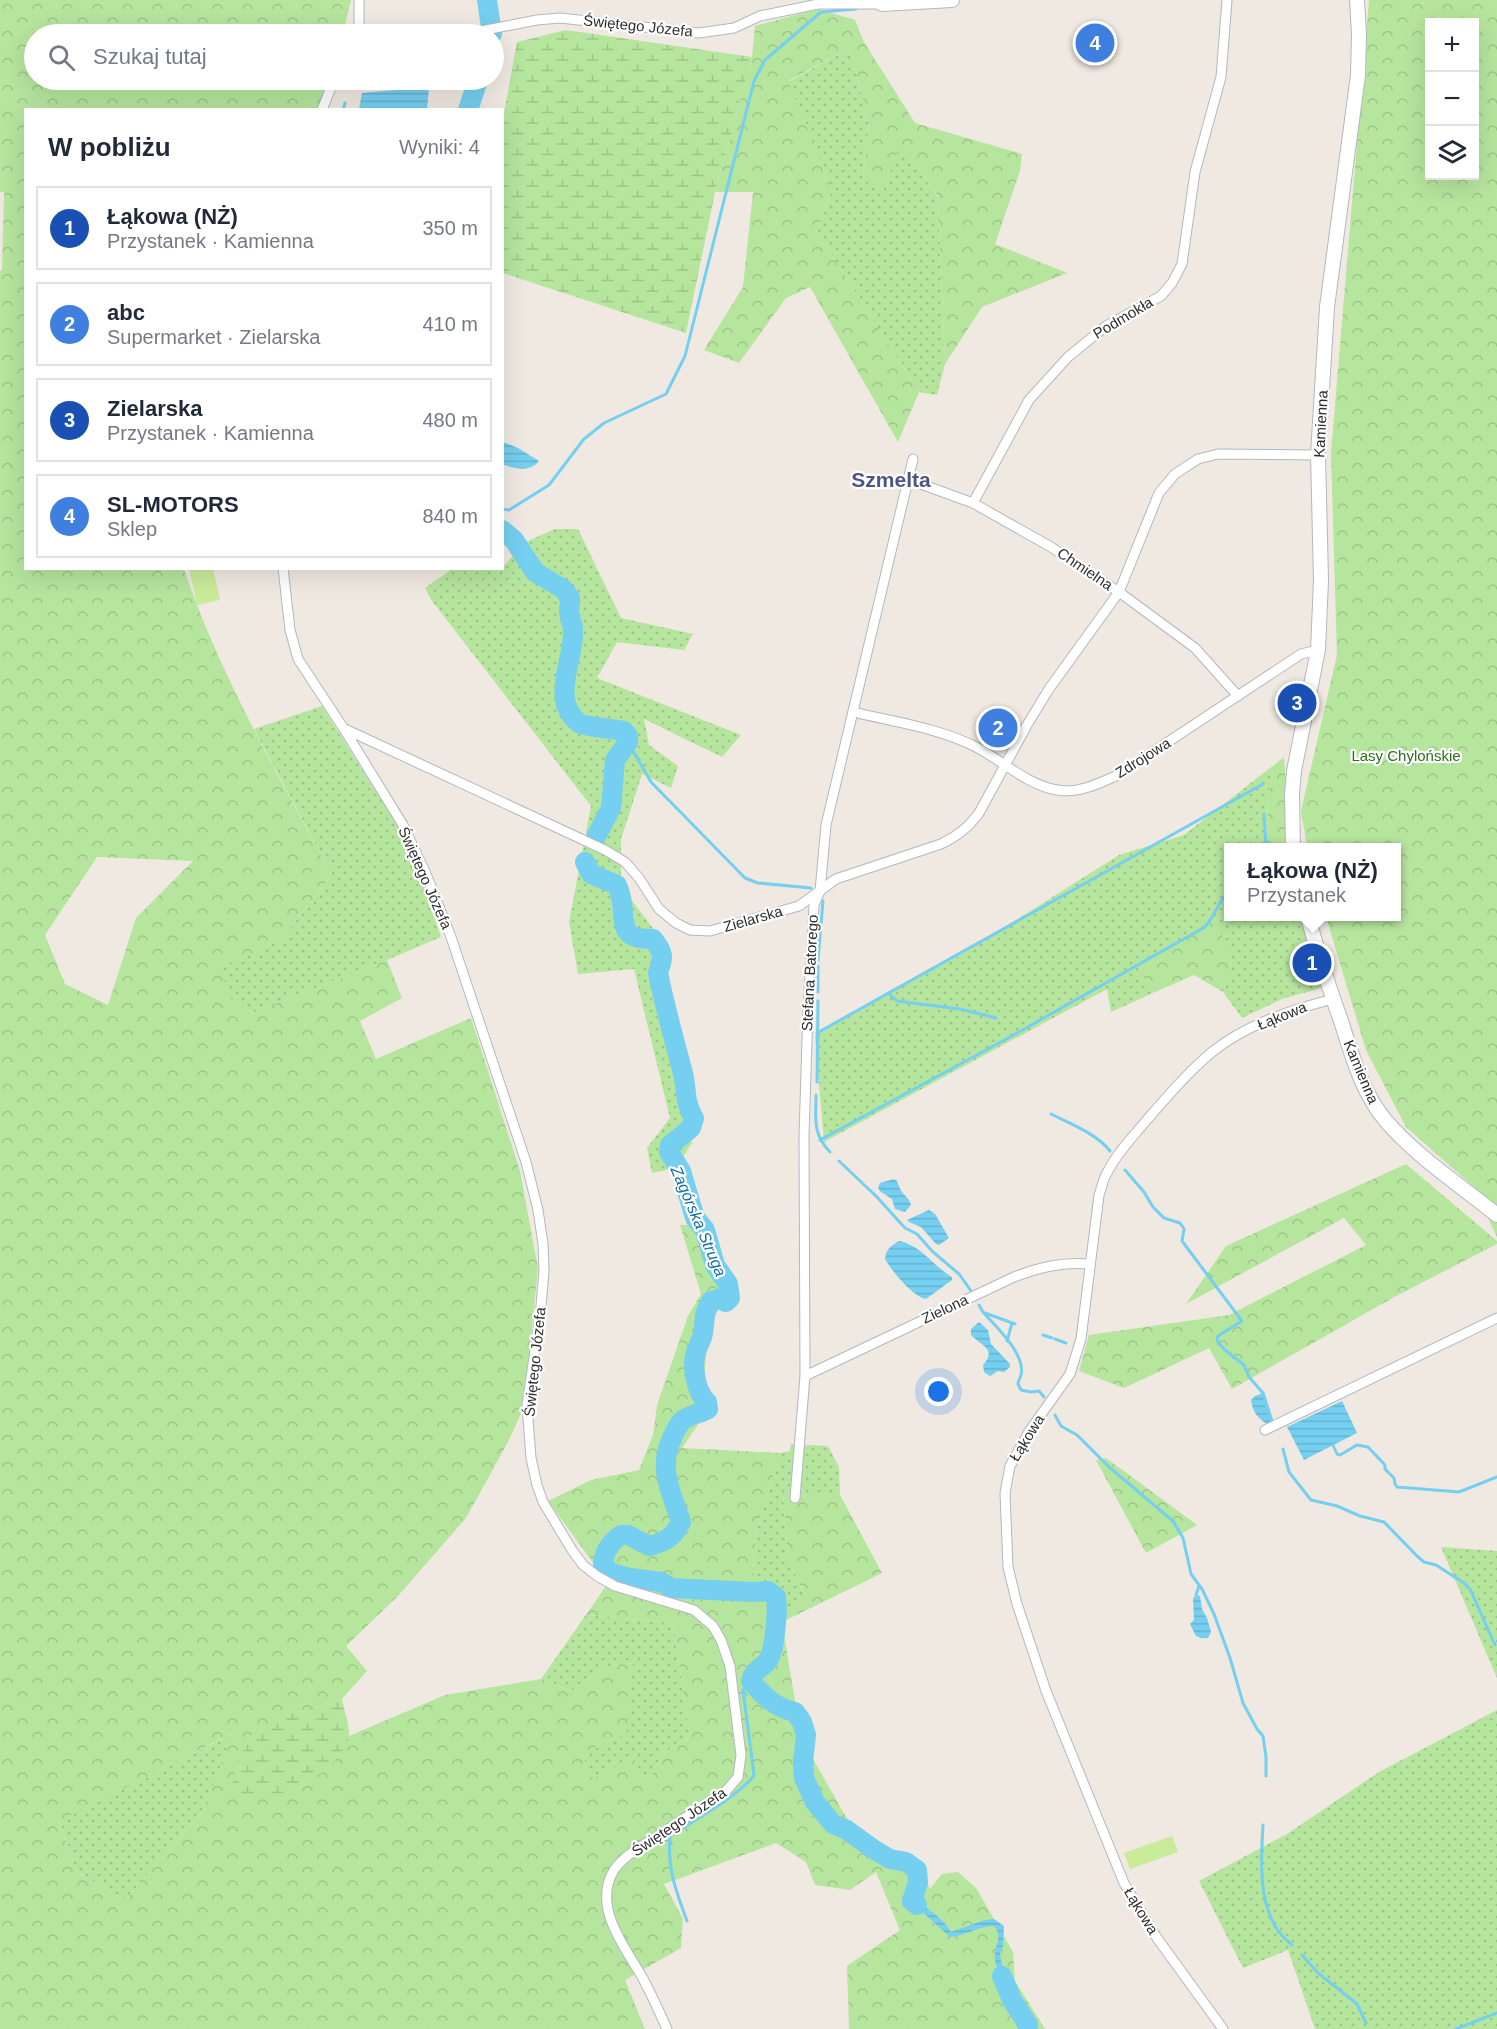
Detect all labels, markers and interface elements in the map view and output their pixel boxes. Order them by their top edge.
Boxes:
street label: Świętego Józefa [582,11,694,40]
map controls [1425,18,1479,180]
button: + [1425,18,1479,72]
pin: 4 [1076,20,1114,66]
search box [24,24,504,90]
icon: search [45,41,78,74]
text: Szukaj tutaj [93,44,207,69]
button: − [1425,72,1479,126]
button: layers [1425,126,1479,180]
text: W pobliżu [48,132,171,162]
text: Wyniki: 4 [399,136,480,158]
text: Łąkowa (NŻ) [107,204,238,229]
text: 1 [64,217,75,239]
text: 350 m [422,217,478,239]
text: Przystanek · Kamienna [107,230,314,252]
street label: Podmokła [1090,293,1156,342]
text: abc [107,300,145,325]
text: 2 [64,313,75,335]
text: 410 m [422,313,478,335]
text: Supermarket · Zielarska [107,326,320,348]
street label: Kamienna [1310,389,1331,458]
text: Zielarska [107,396,202,421]
text: 3 [64,409,75,431]
text: 480 m [422,409,478,431]
text: Przystanek · Kamienna [107,422,314,444]
district label: Szmelta [851,468,931,491]
text: SL-MOTORS [107,492,239,517]
text: 4 [64,505,75,527]
text: 840 m [422,505,478,527]
text: Sklep [107,518,157,540]
street label: Chmielna [1054,544,1117,594]
pin: 3 [1278,680,1316,726]
pin: 2 [978,706,1018,750]
street label: Zdrojowa [1112,734,1174,781]
park label: Lasy Chylońskie [1351,747,1461,764]
street label: Świętego Józefa [395,824,456,932]
popup [1224,843,1401,921]
text: Łąkowa (NŻ) [1247,858,1378,883]
text: Przystanek [1247,884,1346,906]
street label: Zielarska [721,902,785,935]
street label: Stefana Batorego [798,914,821,1032]
pin: 1 [1292,940,1332,986]
street label: Łąkowa [1255,998,1310,1033]
street label: Kamienna [1340,1037,1383,1107]
water label: Zagórska Struga [667,1163,730,1279]
street label: Zielona [919,1290,971,1327]
street label: Świętego Józefa [520,1306,549,1418]
your location [924,1377,953,1406]
street label: Łąkowa [1006,1411,1048,1464]
street label: Świętego Józefa [628,1783,730,1859]
street label: Łąkowa [1121,1884,1162,1938]

